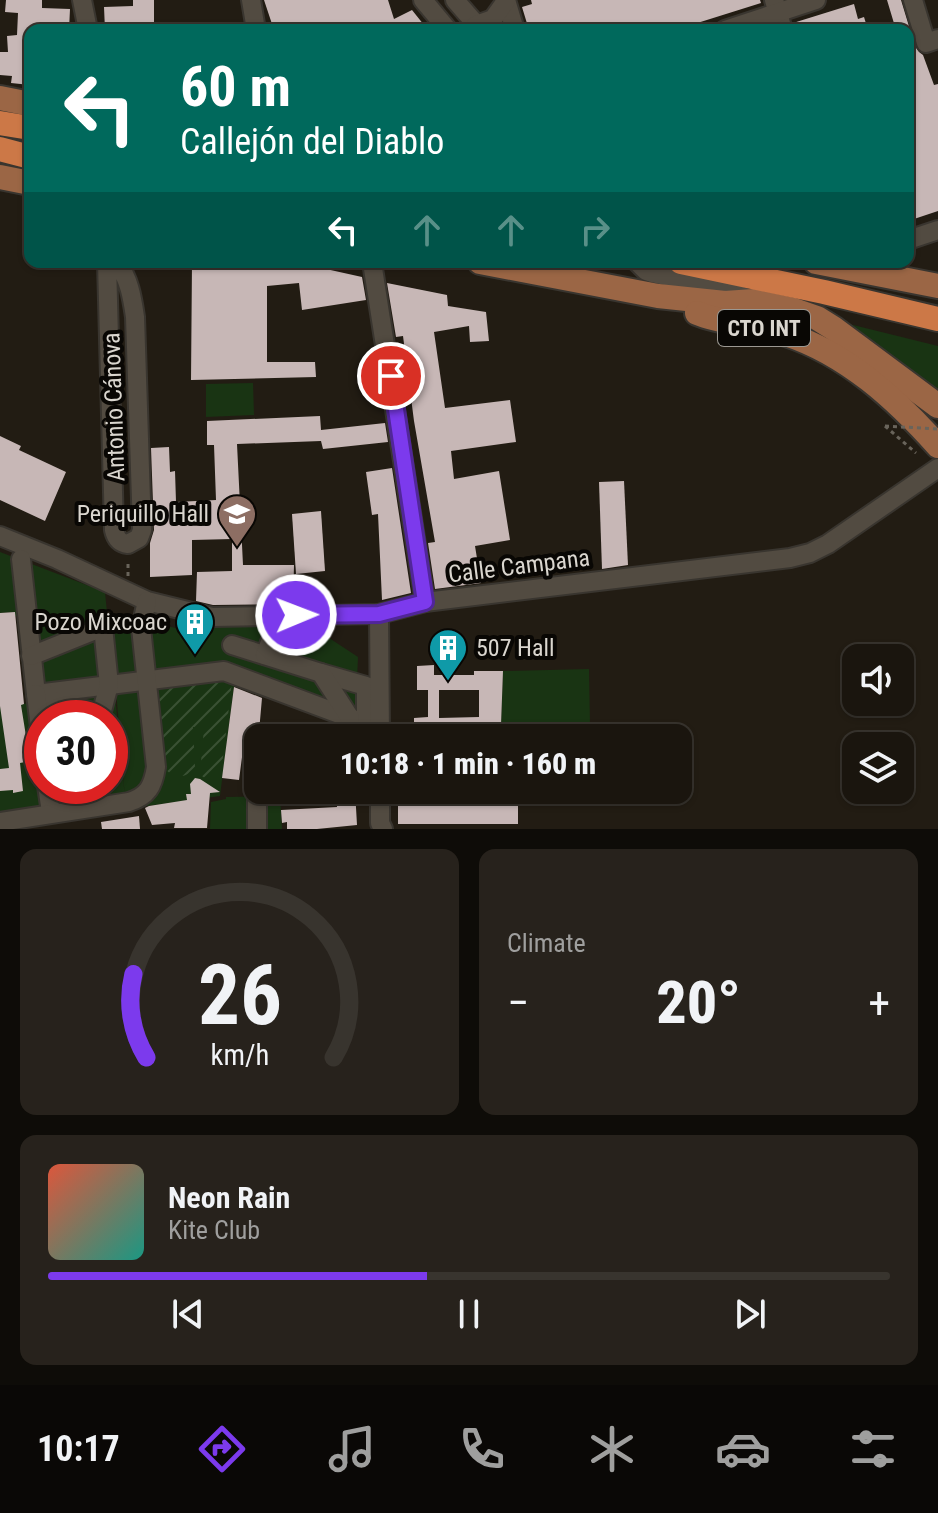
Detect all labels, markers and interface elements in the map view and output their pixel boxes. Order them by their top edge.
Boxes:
text: 60 m [180,54,291,120]
icon: left [48,56,152,160]
text: Callejón del Diablo [180,121,444,163]
icon: left [321,208,365,252]
icon: ahead [405,208,449,252]
icon: ahead [489,208,533,252]
icon: right [573,208,617,252]
road number: CTO INT [718,310,810,346]
street label: Antonio Cánova [97,332,131,482]
pin [357,342,425,410]
icon: arrive [369,354,413,398]
school or university icon: Periquillo Hall [216,493,258,548]
place label: Periquillo Hall [77,500,209,528]
street label: Calle Campana [447,543,591,589]
position arrow [254,573,338,657]
building icon: Pozo Mixcoac [174,601,216,656]
place label: Pozo Mixcoac [34,608,167,636]
building icon: 507 Hall [427,627,469,682]
place label: 507 Hall [476,634,554,662]
map controls [842,644,914,804]
button: sound [842,644,914,716]
speed limit sign: 30 [24,700,128,804]
button: layers [842,732,914,804]
text: 10:18 · 1 min · 160 m [340,746,596,781]
text: Climate [507,928,586,958]
text: 26 [197,947,282,1044]
text: 20° [656,967,741,1038]
text: − [507,977,529,1029]
text: + [868,977,890,1029]
text: km/h [210,1038,269,1072]
text: Neon Rain [168,1180,290,1215]
text: Kite Club [168,1215,260,1245]
icon: previous [166,1292,210,1336]
icon: pause [447,1292,491,1336]
icon: next [728,1292,772,1336]
icon: directions [194,1421,250,1477]
icon: music [324,1421,380,1477]
icon: phone [454,1421,510,1477]
icon: climate [584,1421,640,1477]
icon: car [715,1421,771,1477]
icon: filters [845,1421,901,1477]
text: 10:17 [37,1428,120,1470]

